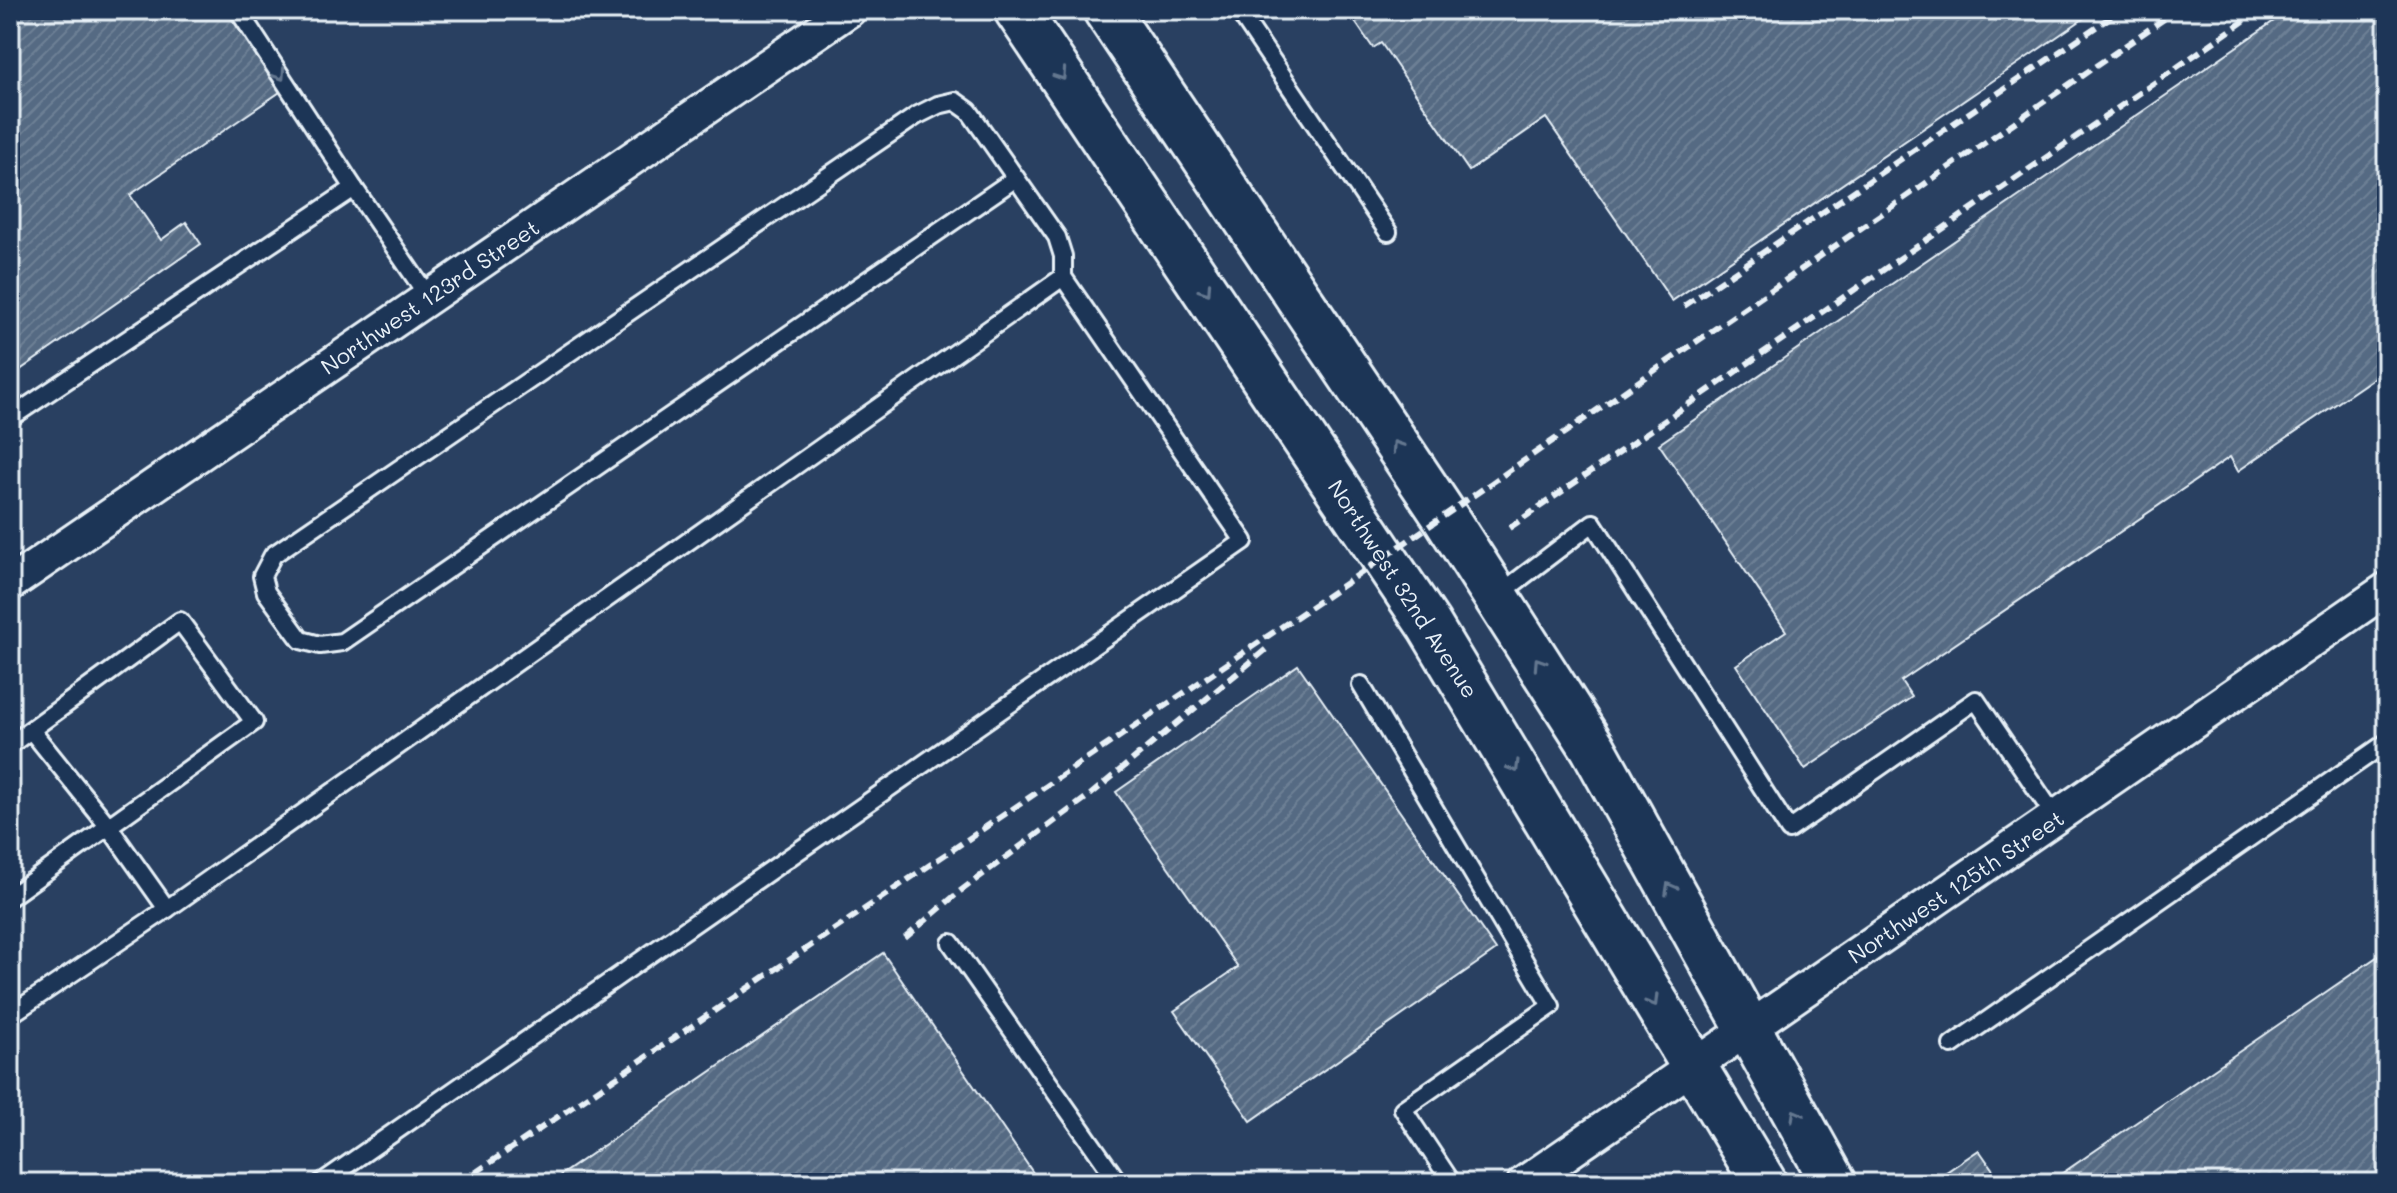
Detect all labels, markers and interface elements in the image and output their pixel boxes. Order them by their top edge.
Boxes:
one-way arrow [1051,66,1066,80]
one-way arrow [271,67,286,81]
street label: Northwest 123rd Street [315,213,545,381]
one-way arrow [1196,282,1211,296]
one-way arrow [1391,440,1406,454]
street label: Northwest 32nd Avenue [1322,474,1485,704]
one-way arrow [1533,658,1548,672]
one-way arrow [1504,758,1520,773]
street label: Northwest 125th Street [1842,803,2069,970]
one-way arrow [1664,882,1679,896]
one-way arrow [1643,992,1659,1007]
one-way arrow [1790,1109,1806,1124]

